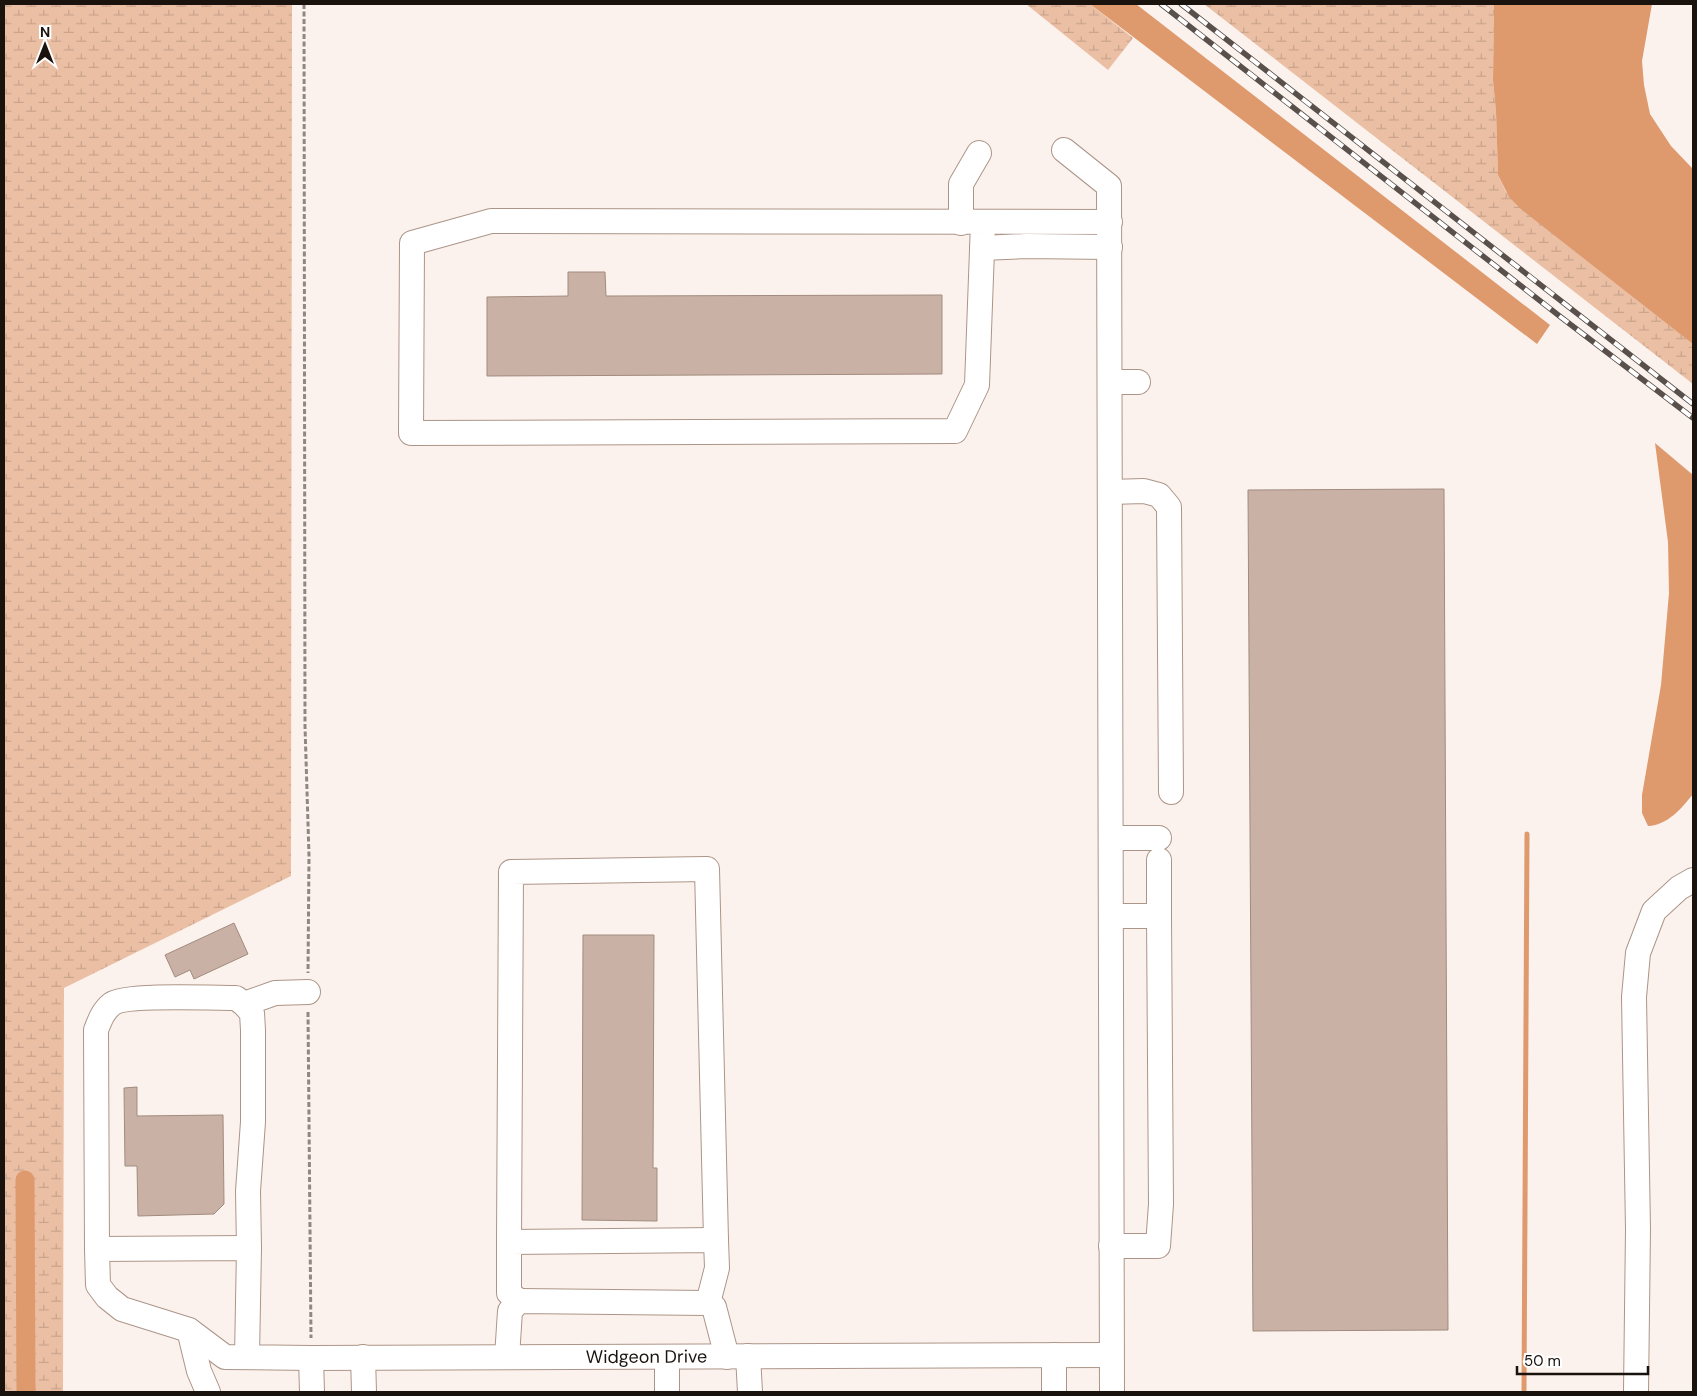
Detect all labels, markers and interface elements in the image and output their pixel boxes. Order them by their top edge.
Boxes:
north arrow [20,20,70,70]
text: N [40,23,50,41]
scale bar [1517,1344,1648,1376]
street label: Widgeon Drive [586,1345,707,1369]
text: 50 m [1524,1351,1561,1371]

